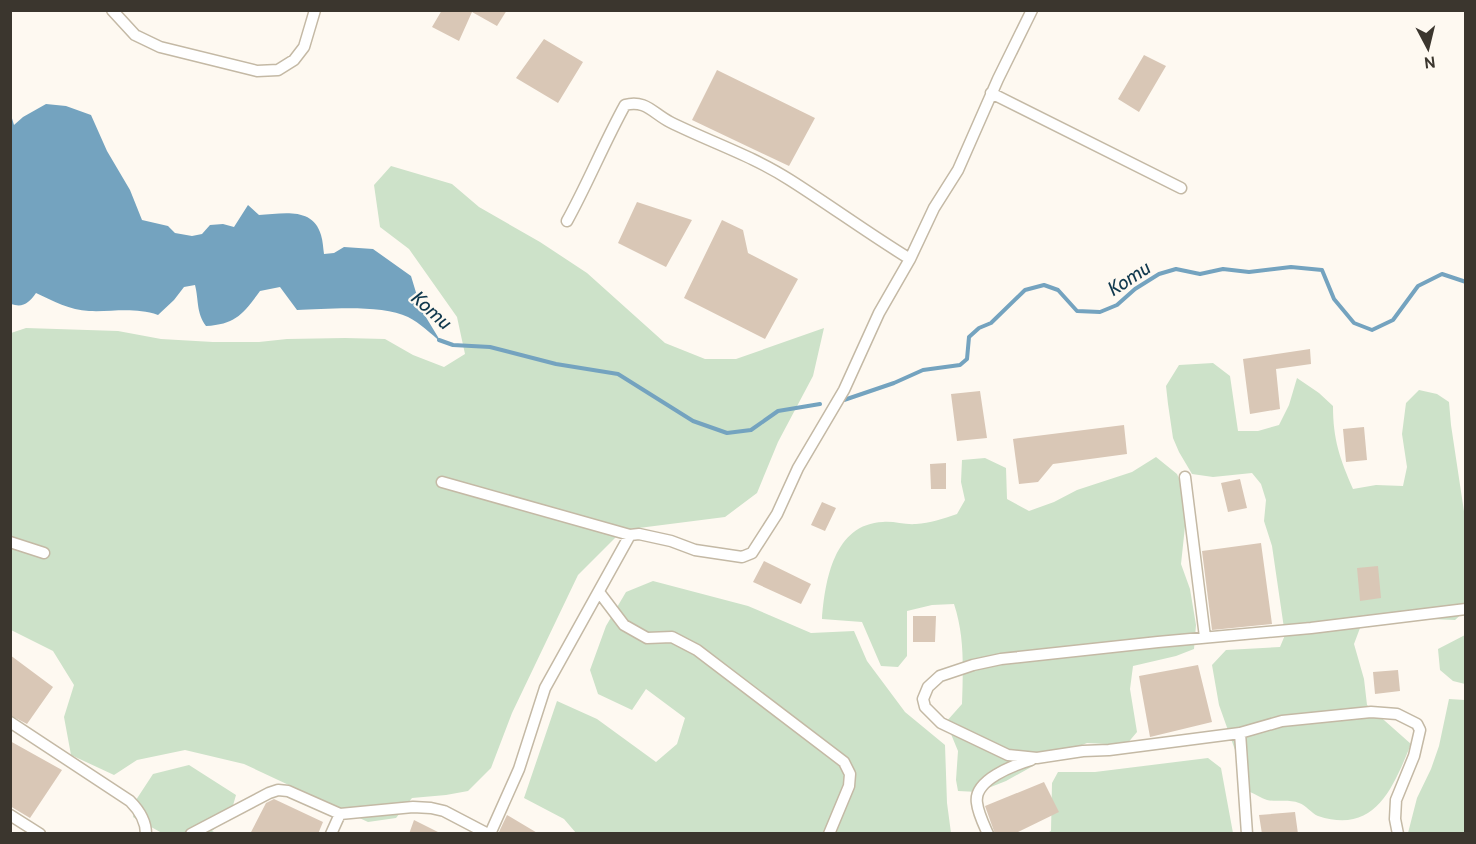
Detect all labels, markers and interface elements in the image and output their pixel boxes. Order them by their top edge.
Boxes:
north arrow [1398,18,1458,78]
text: N [1423,52,1437,73]
water label: Komu [1103,255,1155,301]
water label: Komu [407,286,457,335]

